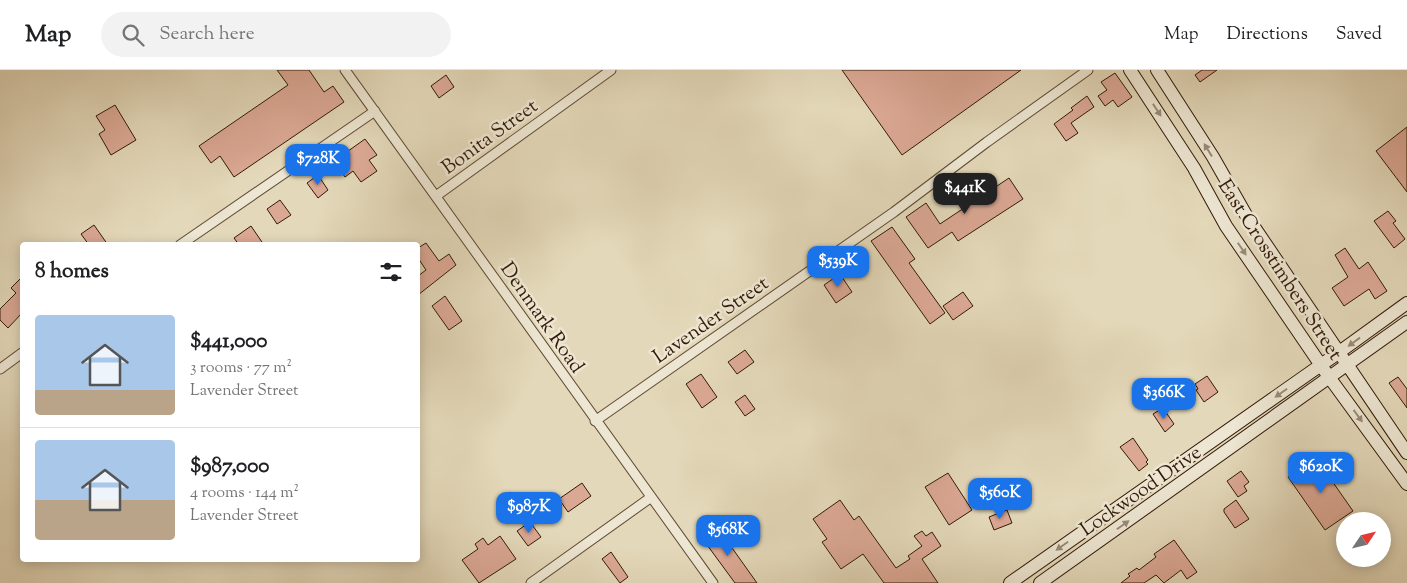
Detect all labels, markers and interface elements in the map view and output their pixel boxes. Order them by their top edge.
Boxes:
search box [101,12,451,57]
text: Map [25,18,71,52]
icon: search [119,21,147,49]
text: Search here [159,21,255,48]
text: Map [1164,22,1199,48]
text: Directions [1227,22,1308,48]
text: Saved [1336,22,1382,48]
street label: Bonita Street [436,93,545,183]
one-way arrow [1153,104,1162,117]
pin: $728K [283,144,353,186]
one-way arrow [1204,144,1213,157]
text: $728K [296,148,340,171]
pin: $441K [930,172,1000,215]
street label: East Crosstimbers Street [1209,174,1349,367]
text: $441K [944,177,986,200]
one-way arrow [1237,242,1247,256]
pin: $539K [803,246,873,288]
text: $539K [818,250,858,273]
text: 8 homes [35,257,109,287]
street label: Denmark Road [492,257,590,380]
icon: filters [377,258,405,286]
street label: Lavender Street [648,270,775,372]
text: $441,000 [190,327,267,357]
icon: home [75,335,135,395]
one-way arrow [1348,336,1361,347]
text: 3 rooms · 77 m² [190,357,292,380]
pin: $366K [1129,378,1199,420]
text: Lavender Street [190,380,299,403]
text: $366K [1143,382,1185,405]
one-way arrow [1274,388,1288,398]
one-way arrow [1353,409,1363,423]
street label: Lockwood Drive [1075,439,1208,545]
text: $987,000 [190,452,269,482]
pin: $620K [1286,452,1356,494]
text: $620K [1299,456,1343,479]
icon: home [75,460,135,520]
pin: $560K [965,478,1035,520]
text: 4 rooms · 144 m² [190,482,299,505]
text: $560K [979,482,1021,505]
pin: $987K [494,492,564,534]
text: $987K [507,496,551,519]
text: Lavender Street [190,505,299,528]
north arrow [1336,512,1391,568]
map controls [1336,512,1391,567]
pin: $568K [693,514,763,557]
text: $568K [707,519,749,542]
one-way arrow [1116,520,1130,530]
one-way arrow [1055,541,1069,551]

